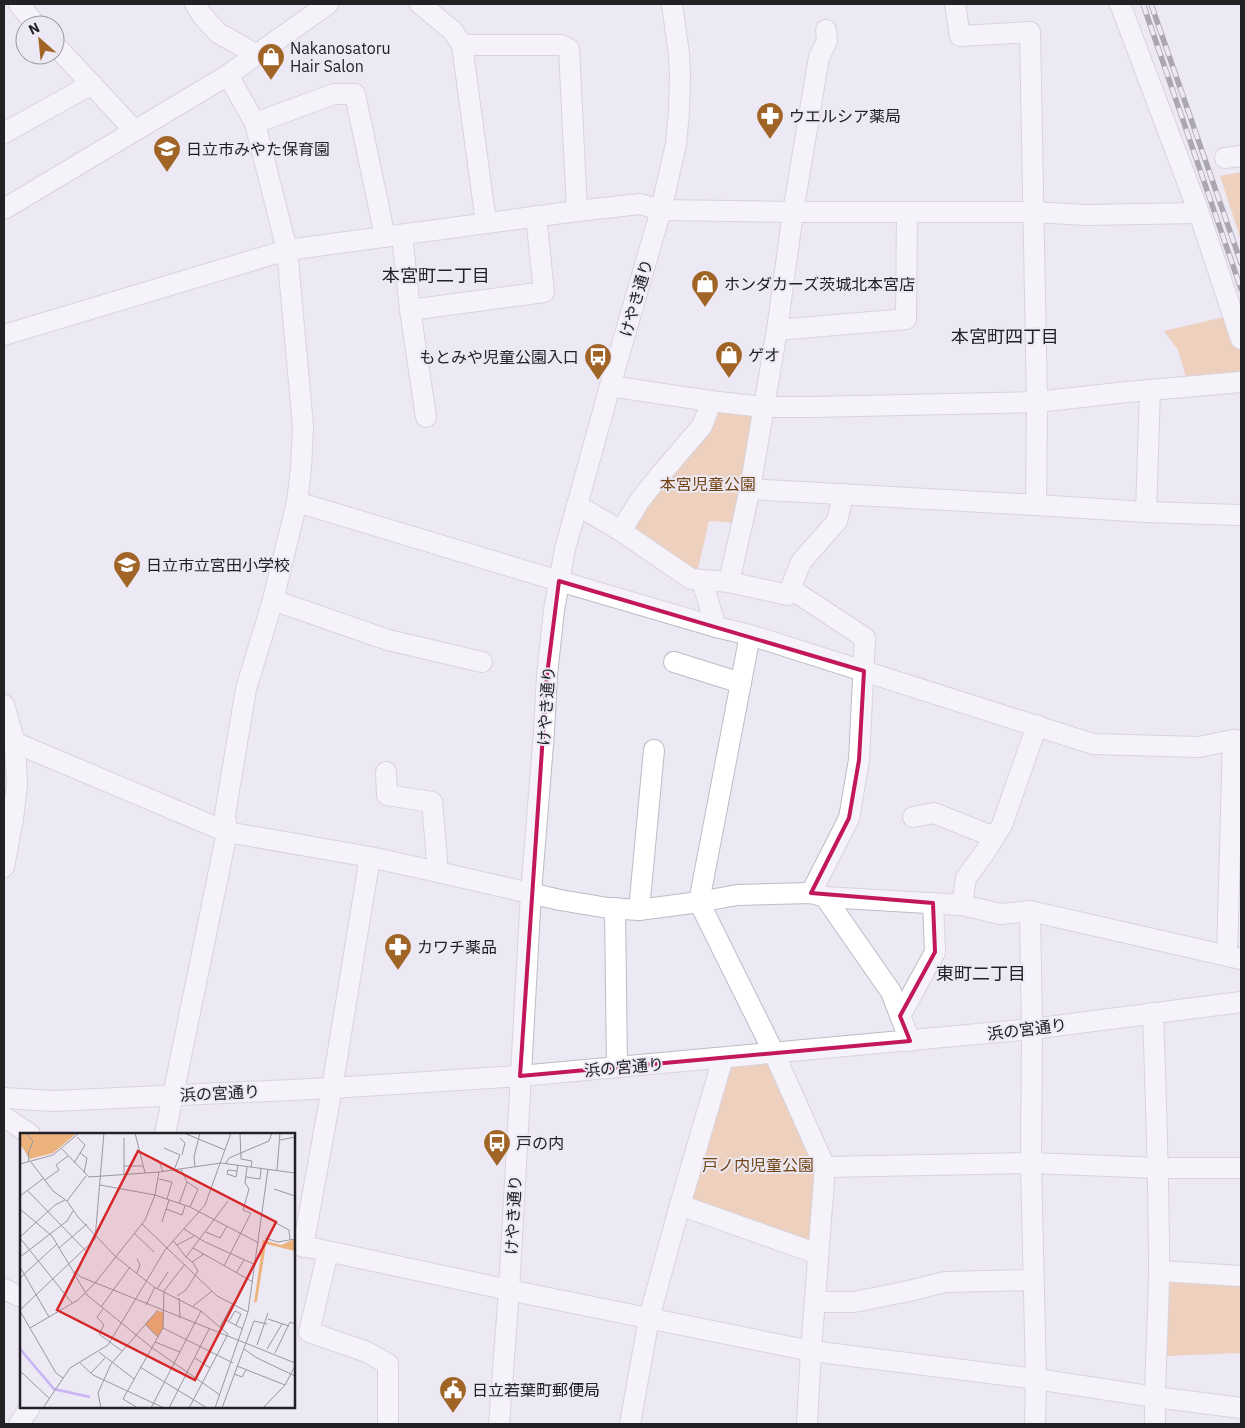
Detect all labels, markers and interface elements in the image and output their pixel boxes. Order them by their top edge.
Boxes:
north arrow [15,15,65,65]
text: N [25,18,43,39]
place label: Nakanosatoru Hair Salon [290,38,391,76]
shop icon: Nakanosatoru Hair Salon [256,42,286,81]
pharmacy icon: ウエルシア薬局 [755,101,785,140]
place label: ウエルシア薬局 [789,106,901,126]
school or university icon: 日立市みやた保育園 [152,134,182,173]
place label: 日立市みやた保育園 [186,139,330,159]
street label: けやき通り [615,257,657,339]
district label: 本宮町二丁目 [382,264,490,287]
shop icon: ホンダカーズ茨城北本宮店 [690,269,720,308]
place label: ホンダカーズ茨城北本宮店 [724,274,915,294]
district label: 本宮町四丁目 [951,325,1059,348]
shop icon: ゲオ [714,340,744,379]
bus stop icon: もとみや児童公園入口 [583,342,613,381]
place label: ゲオ [748,345,780,365]
place label: もとみや児童公園入口 [419,347,579,367]
park label: 本宮児童公園 [660,474,756,494]
school or university icon: 日立市立宮田小学校 [112,550,142,589]
place label: 日立市立宮田小学校 [146,555,290,575]
street label: けやき通り [533,665,559,747]
pharmacy icon: カワチ薬品 [383,932,413,971]
place label: カワチ薬品 [417,937,497,957]
district label: 東町二丁目 [936,962,1026,985]
street label: 浜の宮通り [986,1014,1068,1044]
street label: 浜の宮通り [583,1054,665,1080]
street label: 浜の宮通り [180,1081,260,1105]
bus stop icon: 戸の内 [482,1128,512,1167]
inset map [20,1133,295,1408]
place label: 戸の内 [516,1133,564,1153]
park label: 戸ノ内児童公園 [702,1155,814,1175]
street label: けやき通り [501,1175,525,1255]
public building icon: 日立若葉町郵便局 [438,1375,468,1414]
place label: 日立若葉町郵便局 [472,1380,600,1400]

